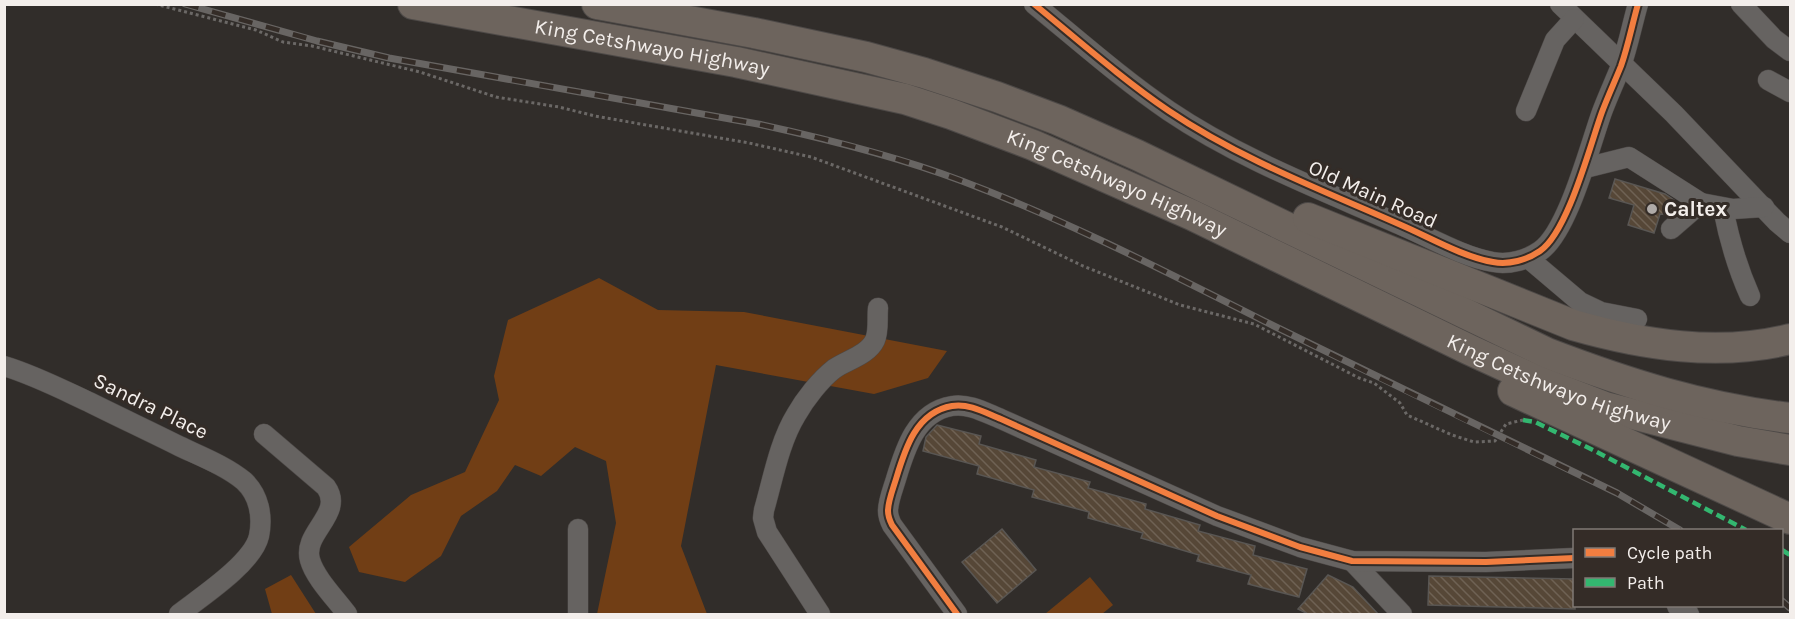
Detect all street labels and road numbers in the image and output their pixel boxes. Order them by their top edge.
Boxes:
street label: King Cetshwayo Highway [533,14,772,81]
street label: King Cetshwayo Highway [1003,124,1231,242]
street label: Old Main Road [1305,155,1441,233]
street label: King Cetshwayo Highway [1443,329,1674,435]
street label: Sandra Place [90,368,212,444]

